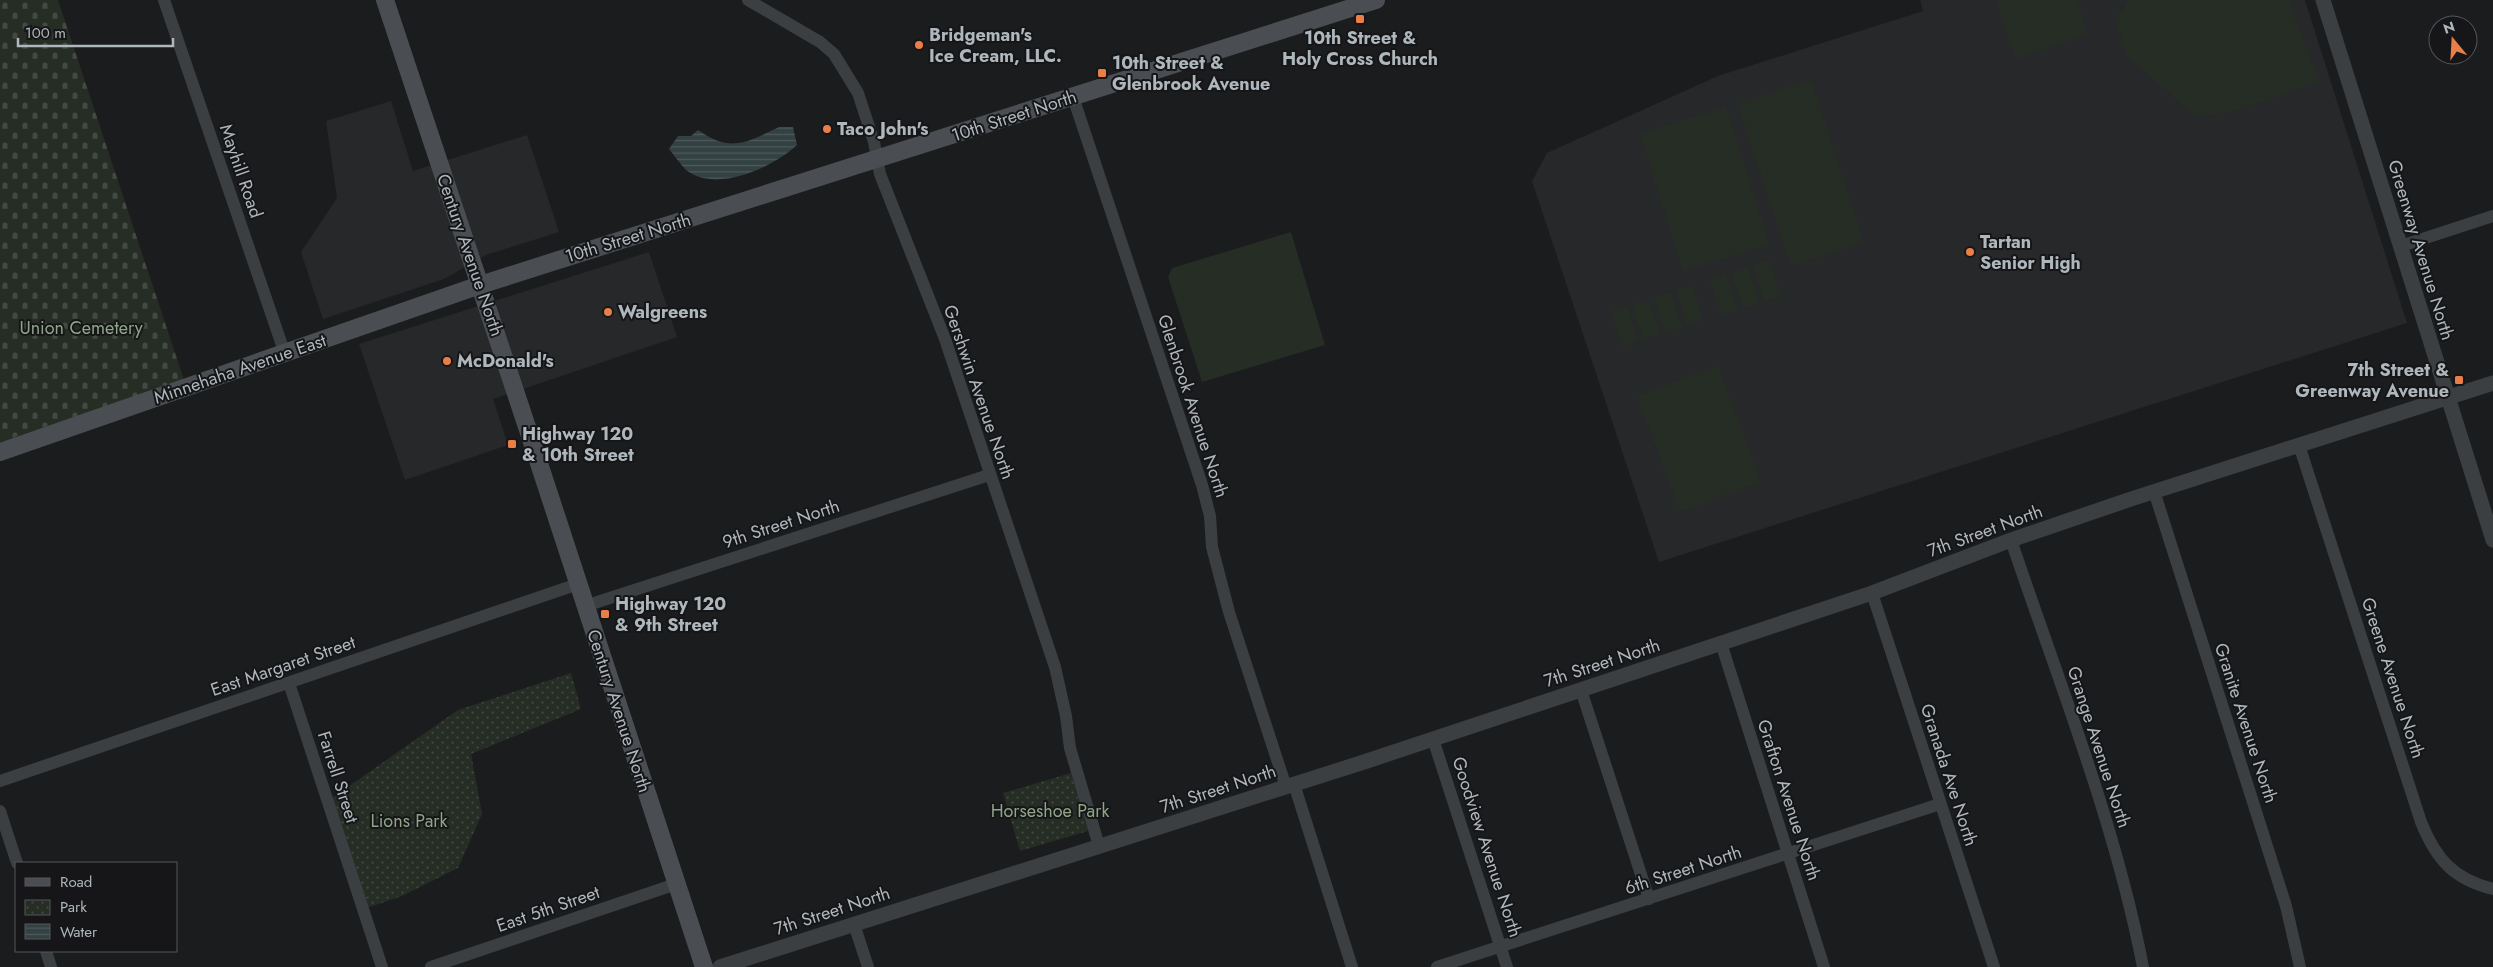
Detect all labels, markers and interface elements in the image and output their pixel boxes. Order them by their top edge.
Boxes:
marker: 10th Street & Holy Cross Church [1354,13,1366,25]
scale bar [18,15,172,47]
north arrow [2428,15,2478,65]
text: N [2441,16,2457,39]
text: 100 m [25,22,66,44]
place label: Bridgeman's Ice Cream, LLC. [929,22,1062,69]
place label: 10th Street & Holy Cross Church [1282,25,1438,72]
marker: Bridgeman's Ice Cream, LLC. [913,39,925,51]
place label: 10th Street & Glenbrook Avenue [1112,50,1270,97]
marker: 10th Street & Glenbrook Avenue [1096,67,1108,79]
street label: 10th Street North [948,84,1080,148]
place label: Taco John's [837,116,928,142]
street label: Mayhill Road [213,121,269,221]
marker: Taco John's [821,123,833,135]
street label: Greenway Avenue North [2381,157,2461,343]
street label: Century Avenue North [430,170,510,340]
street label: 10th Street North [562,207,694,269]
place label: Tartan Senior High [1980,229,2081,276]
marker: Tartan Senior High [1964,246,1976,258]
place label: Walgreens [618,299,707,325]
street label: Gershwin Avenue North [937,301,1021,483]
marker: Walgreens [602,306,614,318]
street label: Glenbrook Avenue North [1151,311,1235,501]
park label: Union Cemetery [19,315,143,341]
street label: Minnehaha Avenue East [150,327,330,411]
place label: McDonald's [457,348,554,374]
marker: McDonald's [441,355,453,367]
place label: 7th Street & Greenway Avenue [2295,357,2449,404]
marker: 7th Street & Greenway Avenue [2453,374,2465,386]
place label: Highway 120 & 10th Street [522,421,634,468]
marker: Highway 120 & 10th Street [506,438,518,450]
street label: 9th Street North [719,493,843,555]
street label: 7th Street North [1924,498,2046,564]
place label: Highway 120 & 9th Street [615,591,726,638]
street label: Greene Avenue North [2355,594,2431,762]
marker: Highway 120 & 9th Street [599,608,611,620]
street label: Century Avenue North [580,626,658,796]
street label: East Margaret Street [207,629,359,703]
street label: 7th Street North [1541,632,1663,694]
street label: Granite Avenue North [2208,640,2284,806]
street label: Grange Avenue North [2061,663,2137,831]
street label: Granada Ave North [1914,700,1984,850]
street label: Grafton Avenue North [1751,716,1827,884]
street label: Farrell Street [311,728,365,827]
street label: Goodview Avenue North [1446,753,1528,941]
street label: 7th Street North [1157,758,1279,820]
park label: Horseshoe Park [991,798,1109,824]
park label: Lions Park [371,808,447,834]
street label: 6th Street North [1621,839,1745,901]
legend [15,862,178,952]
text: Road [60,871,92,893]
street label: East 5th Street [493,879,604,939]
street label: 7th Street North [771,880,893,942]
text: Park [60,896,87,918]
text: Water [60,921,98,943]

